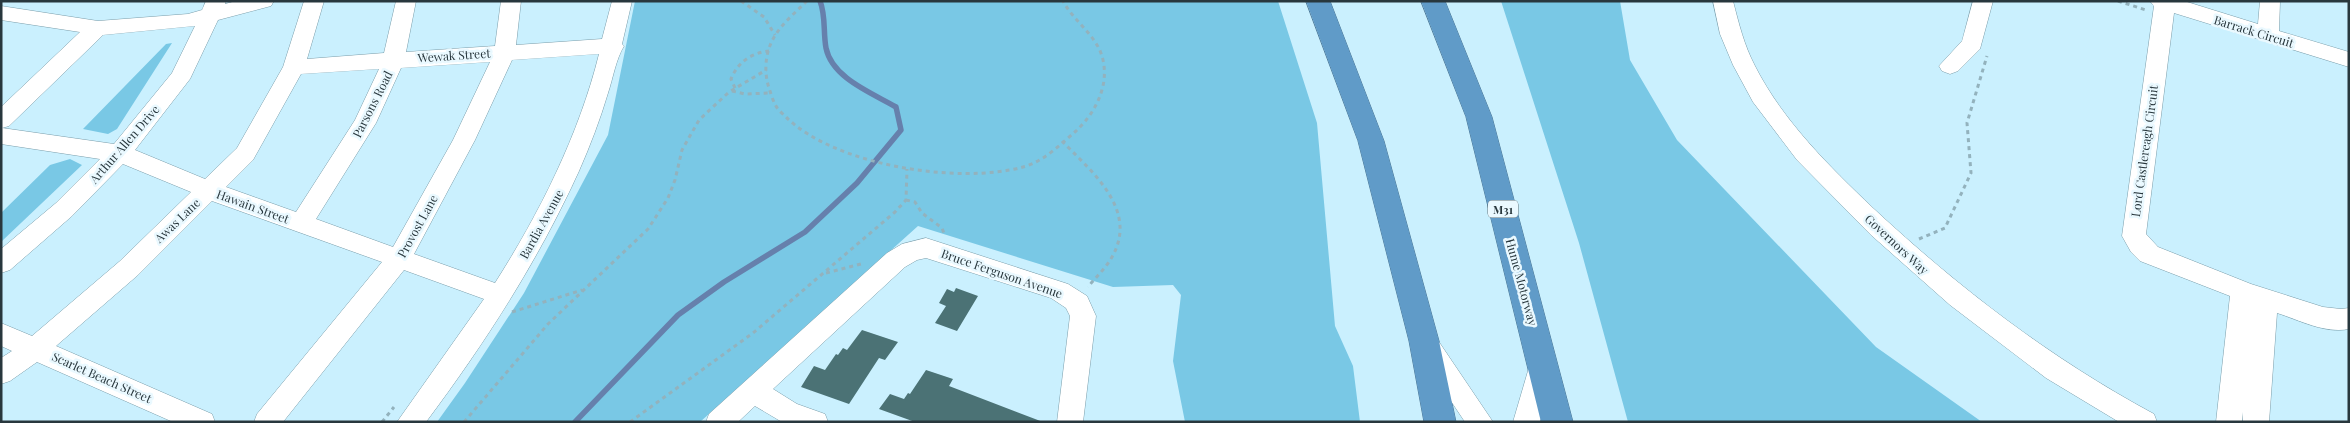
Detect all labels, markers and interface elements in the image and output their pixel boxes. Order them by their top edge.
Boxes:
street label: Barrack Circuit [2212,11,2297,51]
street label: Wewak Street [416,44,492,66]
street label: Parsons Road [348,68,396,140]
street label: Lord Castlereagh Circuit [2127,83,2161,218]
street label: Arthur Allen Drive [85,101,162,187]
street label: Hawain Street [215,185,292,227]
street label: Bardia Avenue [515,186,567,262]
street label: Provost Lane [393,192,441,260]
street label: Awas Lane [150,194,203,246]
road number: M31 [1488,200,1518,218]
street label: Governors Way [1862,210,1932,278]
street label: Hume Motorway [1503,237,1541,327]
street label: Bruce Ferguson Avenue [939,245,1065,301]
street label: Scarlet Beach Street [50,348,155,406]

